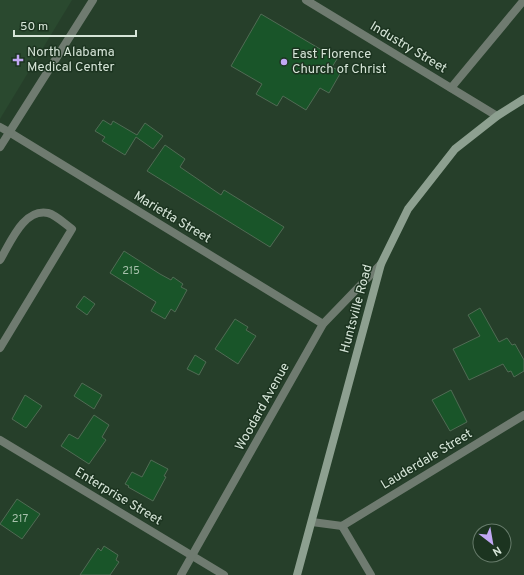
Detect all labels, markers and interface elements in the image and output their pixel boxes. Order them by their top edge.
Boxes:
scale bar [14,12,136,38]
text: 50 m [20,19,48,35]
street label: Industry Street [367,19,450,77]
place label: North Alabama Medical Center [27,45,115,76]
place label: East Florence Church of Christ [292,47,386,78]
marker: North Alabama Medical Center [12,54,24,66]
marker: East Florence Church of Christ [279,57,289,67]
street label: Marietta Street [130,189,214,247]
street label: Huntsville Road [337,263,377,355]
house number: 215 [122,264,140,278]
street label: Woodard Avenue [232,360,294,454]
street label: Lauderdale Street [378,426,476,494]
street label: Enterprise Street [71,465,165,529]
house number: 217 [12,512,29,526]
north arrow [472,523,512,563]
text: N [490,543,504,559]

